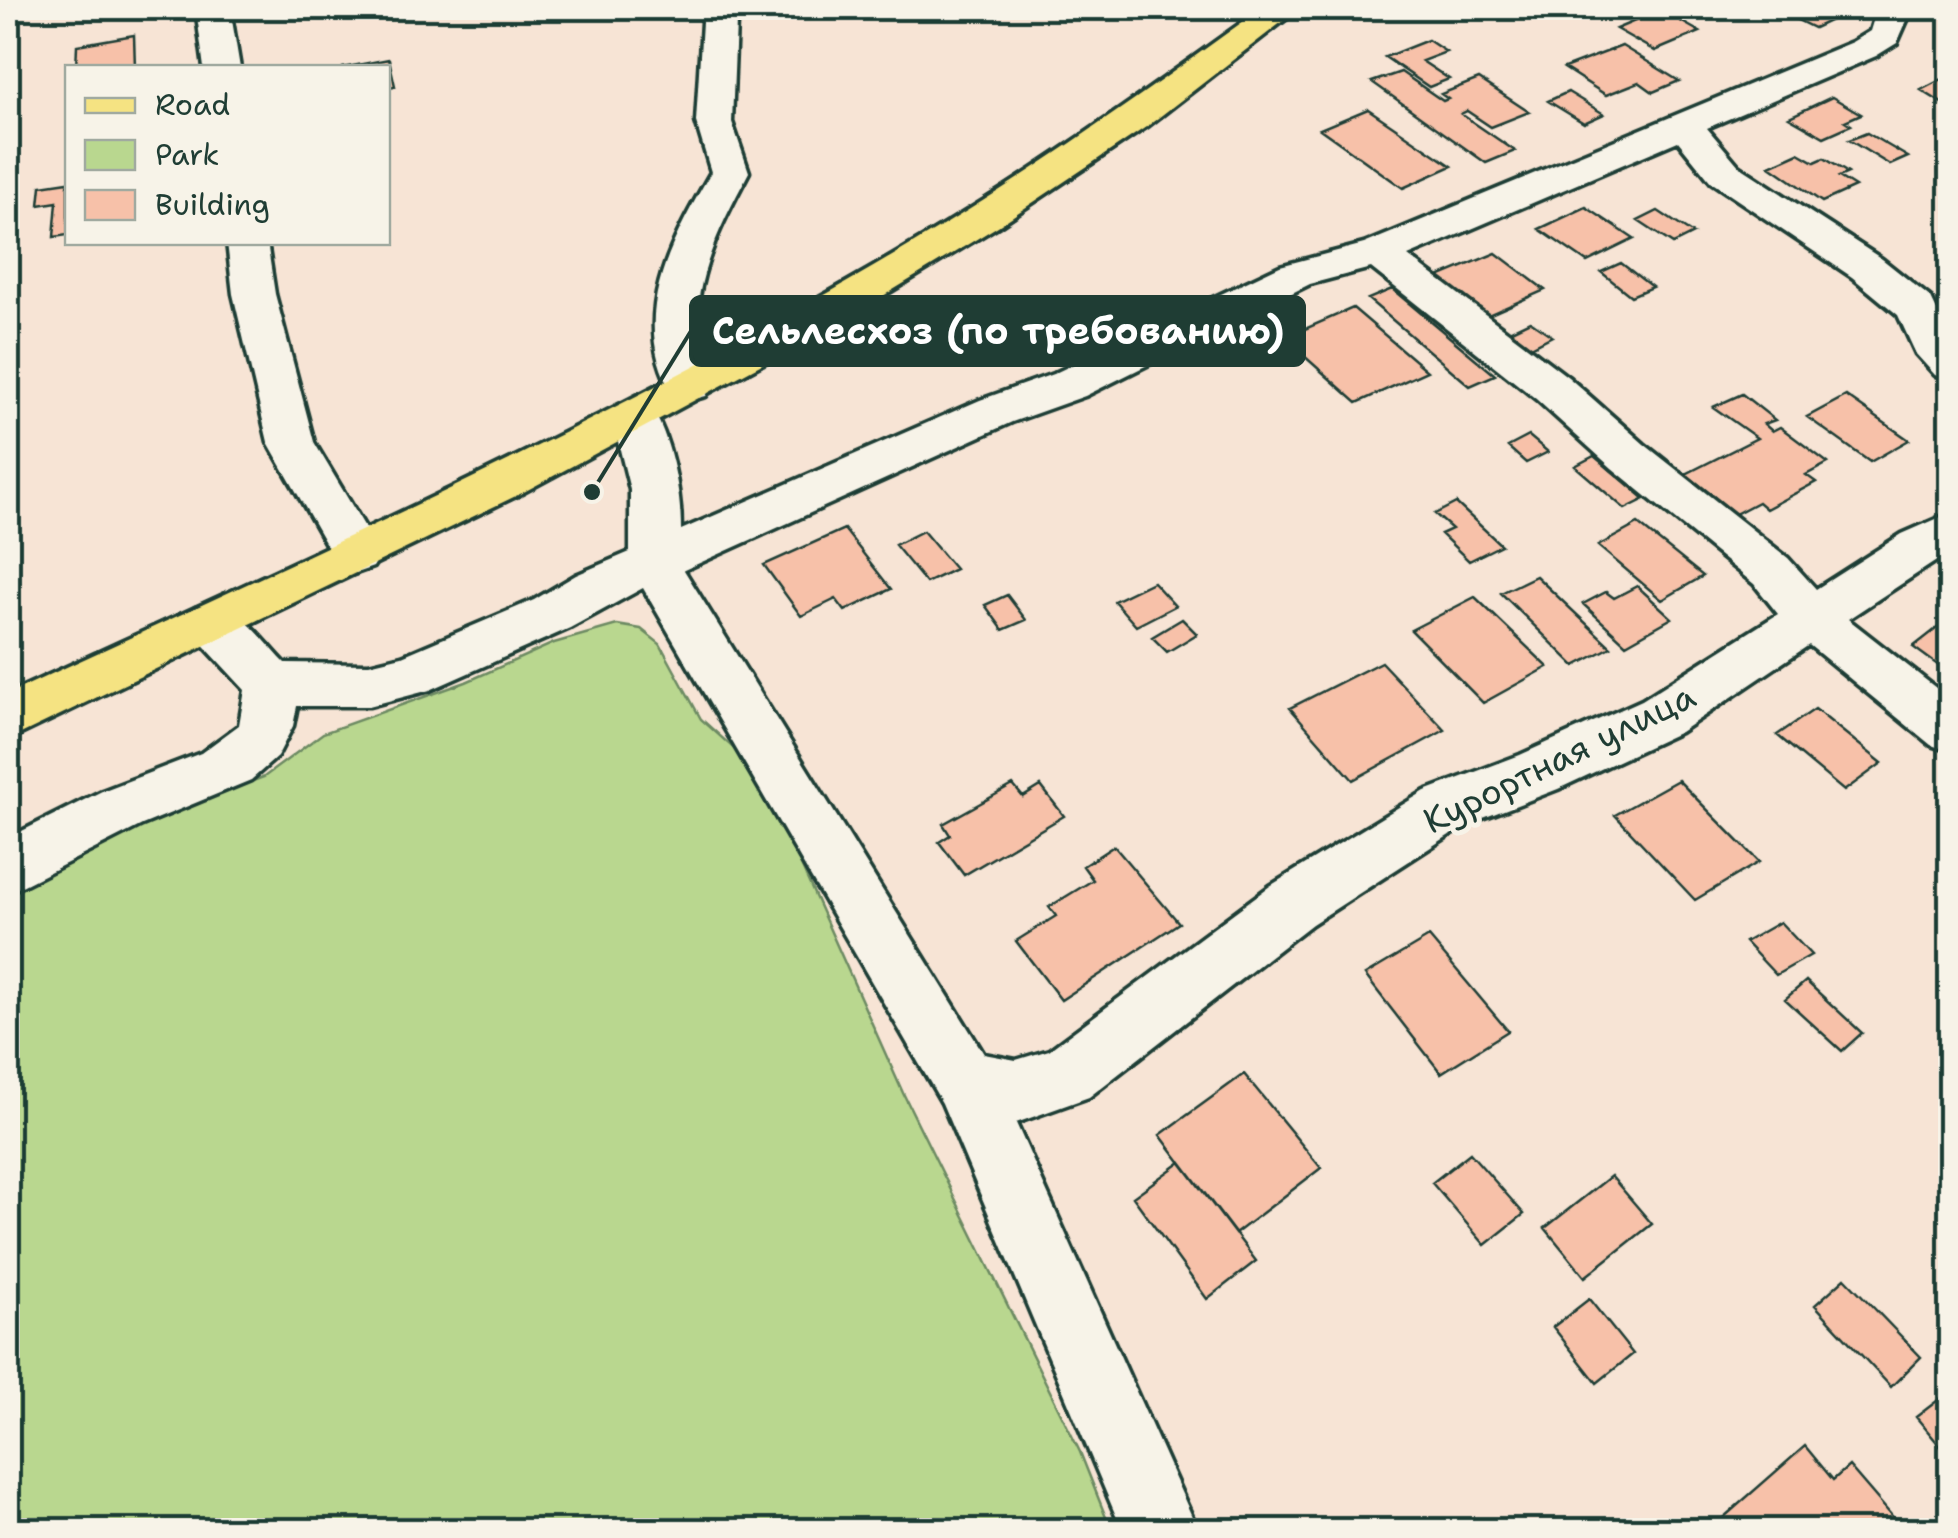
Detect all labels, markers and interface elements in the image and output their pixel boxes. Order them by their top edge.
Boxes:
legend [65,65,390,245]
text: Road [155,84,230,125]
text: Park [155,134,219,175]
text: Building [155,184,270,225]
callout: Сельлесхоз (по требованию) [691,297,1304,365]
text: Сельлесхоз (по требованию) [712,305,1284,356]
street label: Курортная улица [1415,672,1703,844]

